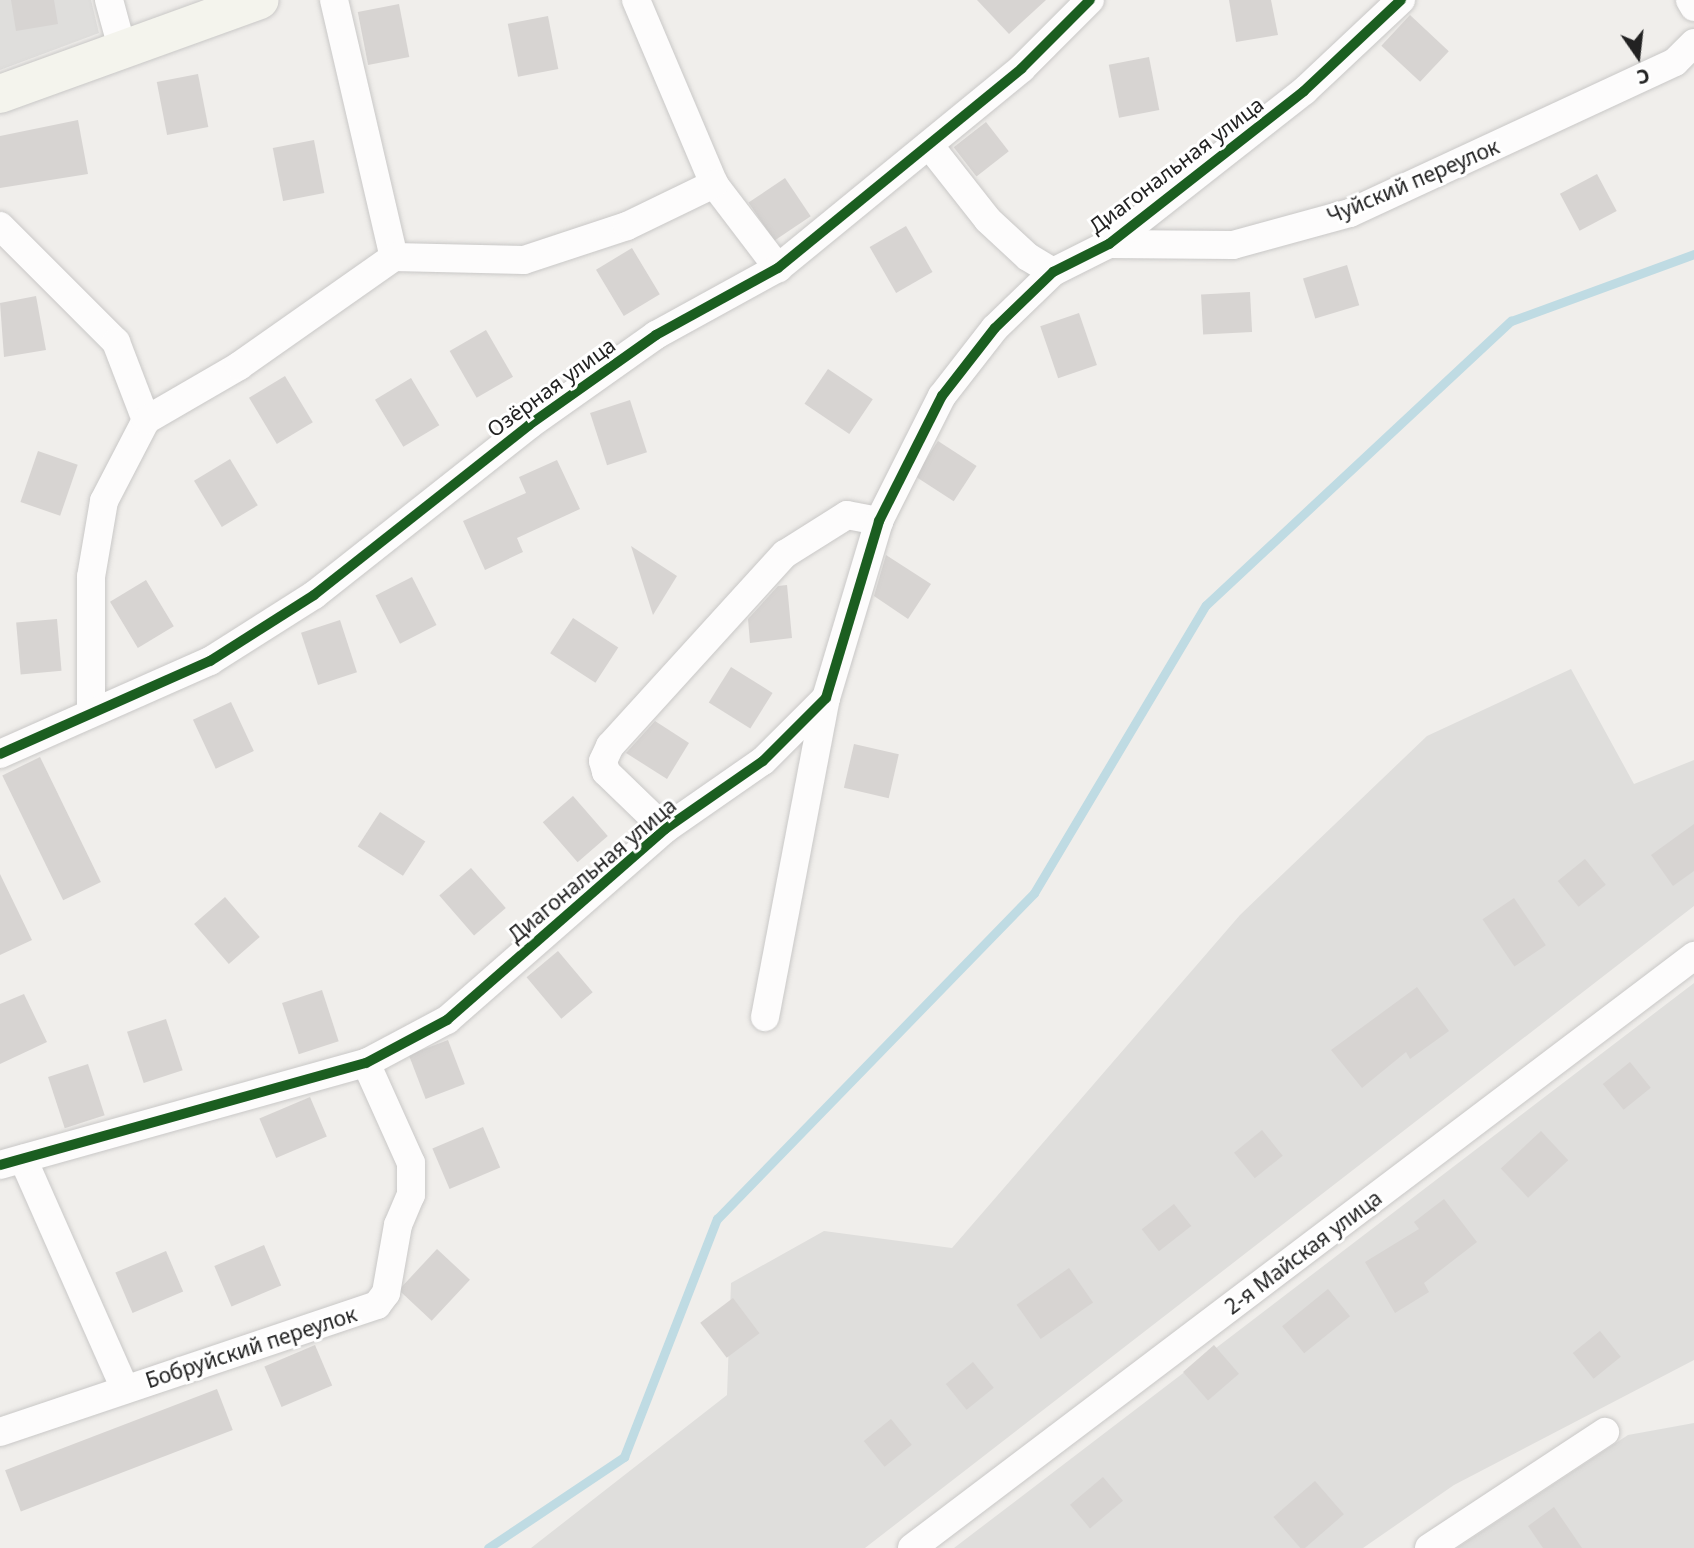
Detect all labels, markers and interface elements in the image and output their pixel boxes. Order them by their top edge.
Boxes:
north arrow [1603,21,1673,91]
text: С [1634,62,1652,90]
street label: Диагональная улица [1084,91,1268,239]
street label: Чуйский переулок [1323,133,1503,229]
street label: Озёрная улица [482,332,620,442]
street label: Диагональная улица [503,792,681,948]
street label: 2-я Майская улица [1220,1185,1386,1319]
street label: Бобруйский переулок [142,1301,360,1393]

